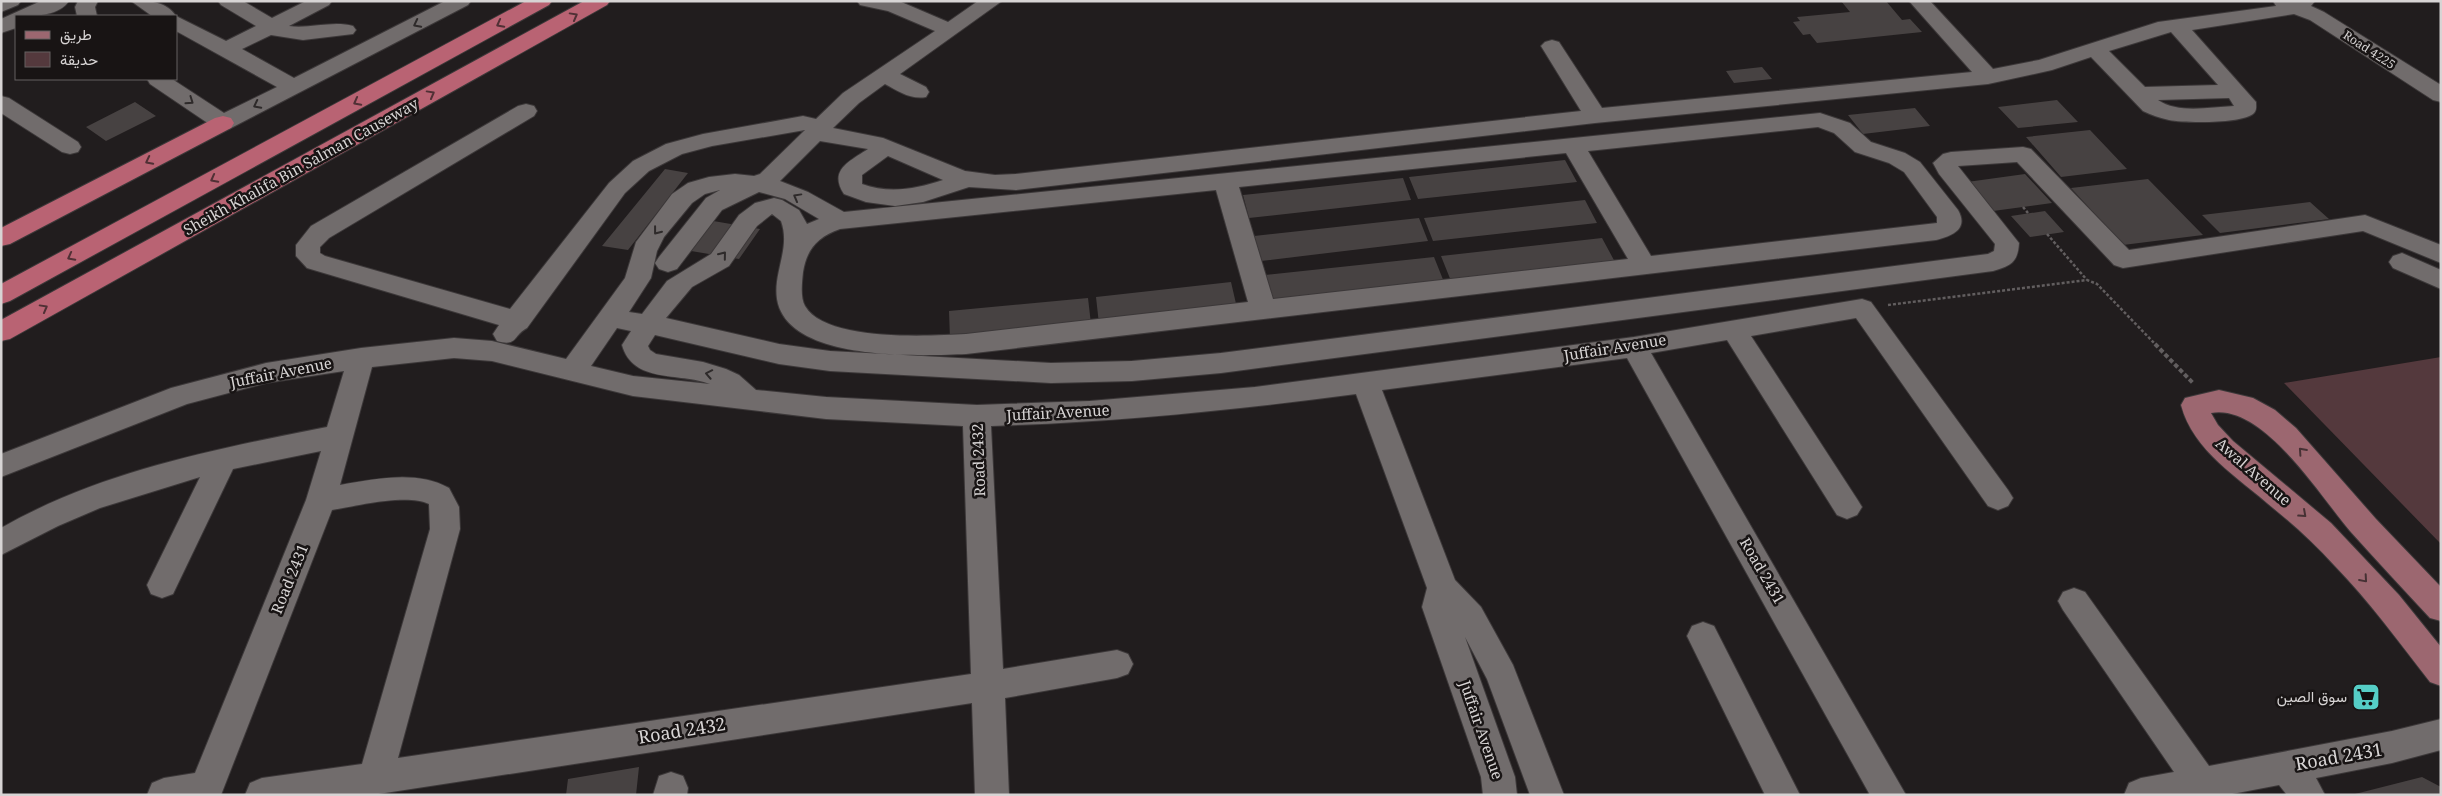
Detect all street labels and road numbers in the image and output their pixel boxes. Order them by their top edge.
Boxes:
street label: Road 4225 [2340,26,2399,73]
street label: Sheikh Khalifa Bin Salman Causeway [179,93,422,239]
street label: Juffair Avenue [1561,329,1667,365]
street label: Juffair Avenue [227,352,333,392]
street label: Juffair Avenue [1005,399,1110,425]
street label: Road 2432 [967,423,989,497]
street label: Awal Avenue [2212,433,2296,510]
street label: Road 2431 [1736,534,1790,607]
street label: Road 2431 [266,541,312,616]
street label: Juffair Avenue [1455,677,1508,782]
street label: Road 2432 [636,711,727,749]
street label: Road 2431 [2293,737,2384,776]

